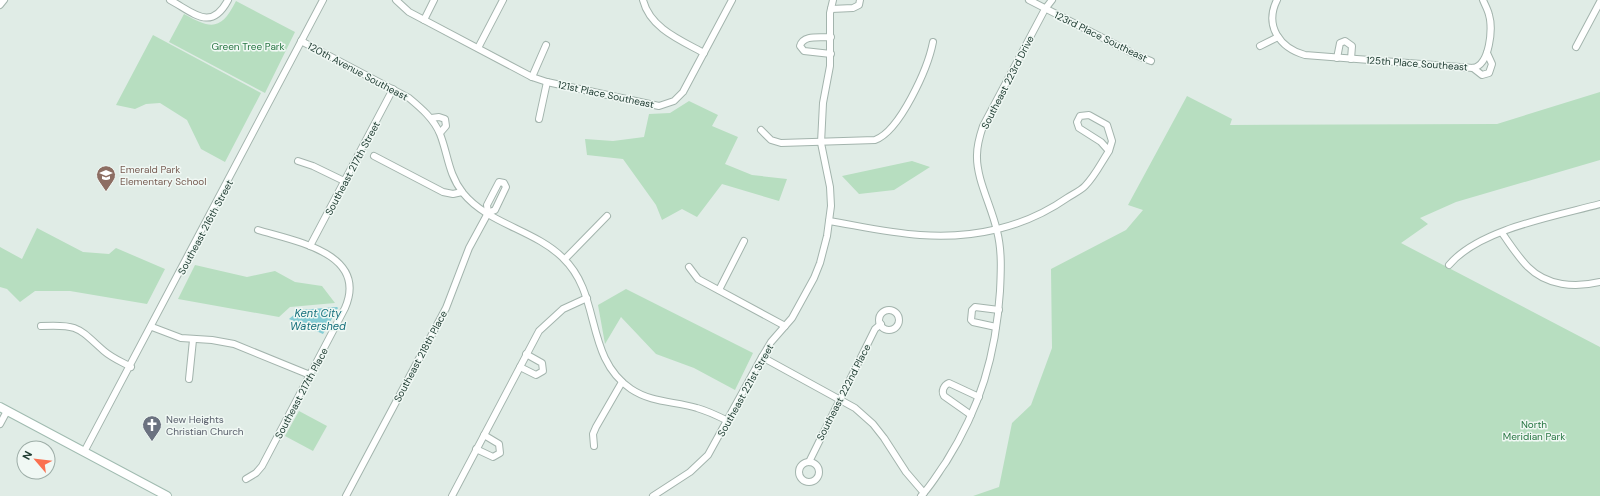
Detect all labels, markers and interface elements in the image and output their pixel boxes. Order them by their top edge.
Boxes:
street label: 123rd Place Southeast [1052,8,1149,65]
street label: Southeast 223rd Drive [978,33,1037,131]
park label: Green Tree Park [211,40,285,53]
street label: 120th Avenue Southeast [305,40,410,103]
street label: 125th Place Southeast [1366,53,1468,74]
street label: 121st Place Southeast [557,78,655,111]
street label: Southeast 217th Street [322,119,383,217]
place label: Emerald Park Elementary School [120,163,207,188]
school or university icon: Emerald Park Elementary School [95,164,117,192]
street label: Southeast 216th Street [175,178,236,277]
water label: Kent City Watershed [290,306,346,333]
street label: Southeast 218th Place [391,308,450,404]
street label: Southeast 221st Street [715,342,776,439]
street label: Southeast 222nd Place [813,342,874,443]
street label: Southeast 217th Place [272,345,331,441]
place label: New Heights Christian Church [166,413,244,438]
church icon: New Heights Christian Church [141,414,163,442]
park label: North Meridian Park [1503,418,1565,443]
north arrow [16,440,56,480]
text: N [19,448,35,462]

